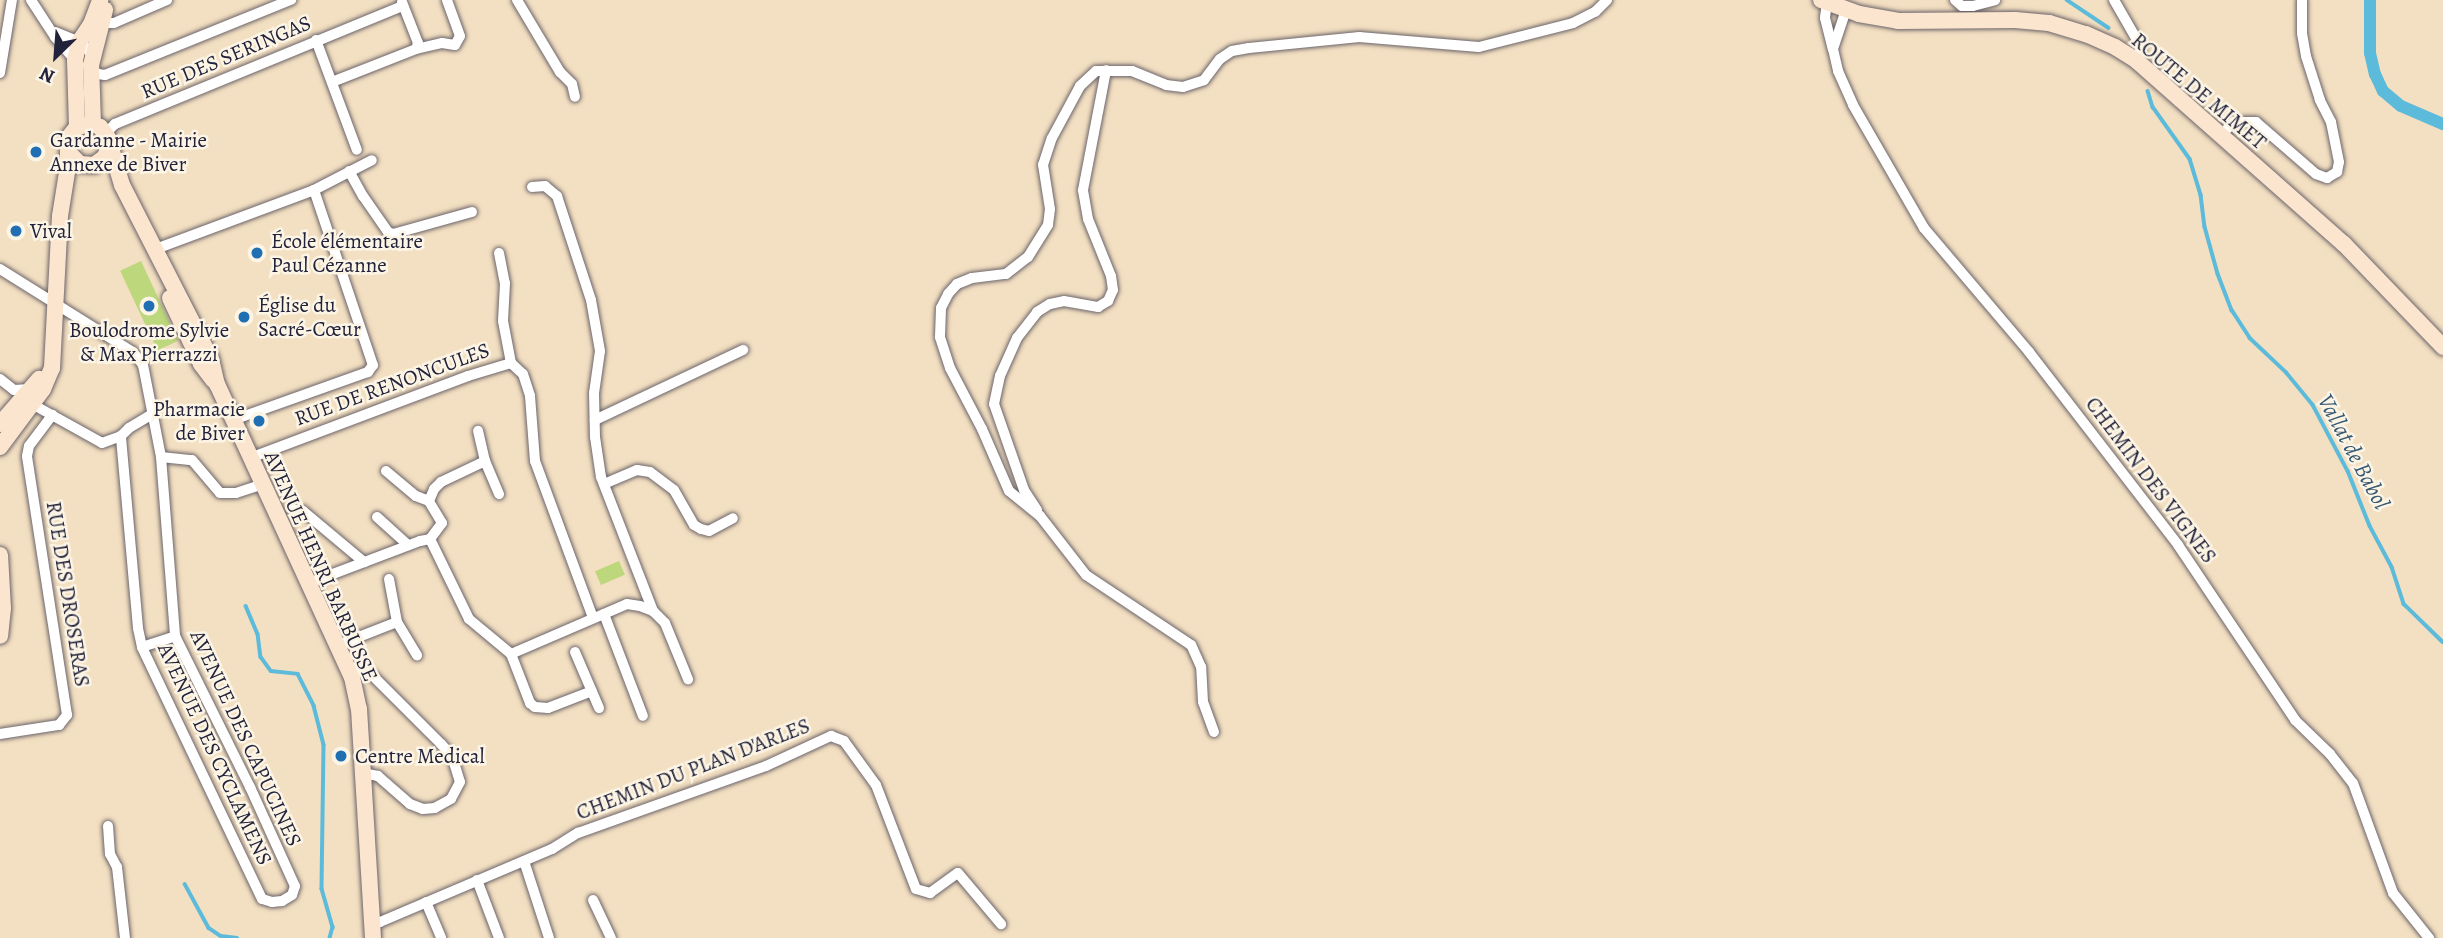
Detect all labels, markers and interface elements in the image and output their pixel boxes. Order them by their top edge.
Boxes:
street label: RUE DES SERINGAS [137,10,315,104]
north arrow [21,21,91,91]
street label: ROUTE DE MIMET [2127,27,2271,155]
text: N [35,60,59,90]
place label: Gardanne - Mairie Annexe de Biver [50,127,208,177]
marker: Gardanne - Mairie Annexe de Biver [28,144,44,160]
place label: Vival [30,218,72,244]
marker: Vival [8,223,24,239]
place label: École élémentaire Paul Cézanne [271,228,423,278]
marker: École élémentaire Paul Cézanne [249,245,265,261]
place label: Église du Sacré-Cœur [258,292,361,342]
marker: Boulodrome Sylvie & Max Pierrazzi [141,298,157,314]
marker: Église du Sacré-Cœur [236,309,252,325]
place label: Boulodrome Sylvie & Max Pierrazzi [69,317,229,367]
street label: RUE DE RENONCULES [291,337,493,431]
water label: Vallat de Babol [2311,390,2395,514]
street label: CHEMIN DES VIGNES [2080,392,2222,568]
place label: Pharmacie de Biver [153,396,245,446]
marker: Pharmacie de Biver [251,413,267,429]
street label: AVENUE HENRI BARBUSSE [259,447,383,685]
street label: RUE DES DROSERAS [41,499,95,689]
street label: AVENUE DES CAPUCINES [185,626,307,850]
street label: AVENUE DES CYCLAMENS [152,639,278,869]
street label: CHEMIN DU PLAN D'ARLES [573,713,813,825]
place label: Centre Medical [355,743,485,769]
marker: Centre Medical [333,748,349,764]

